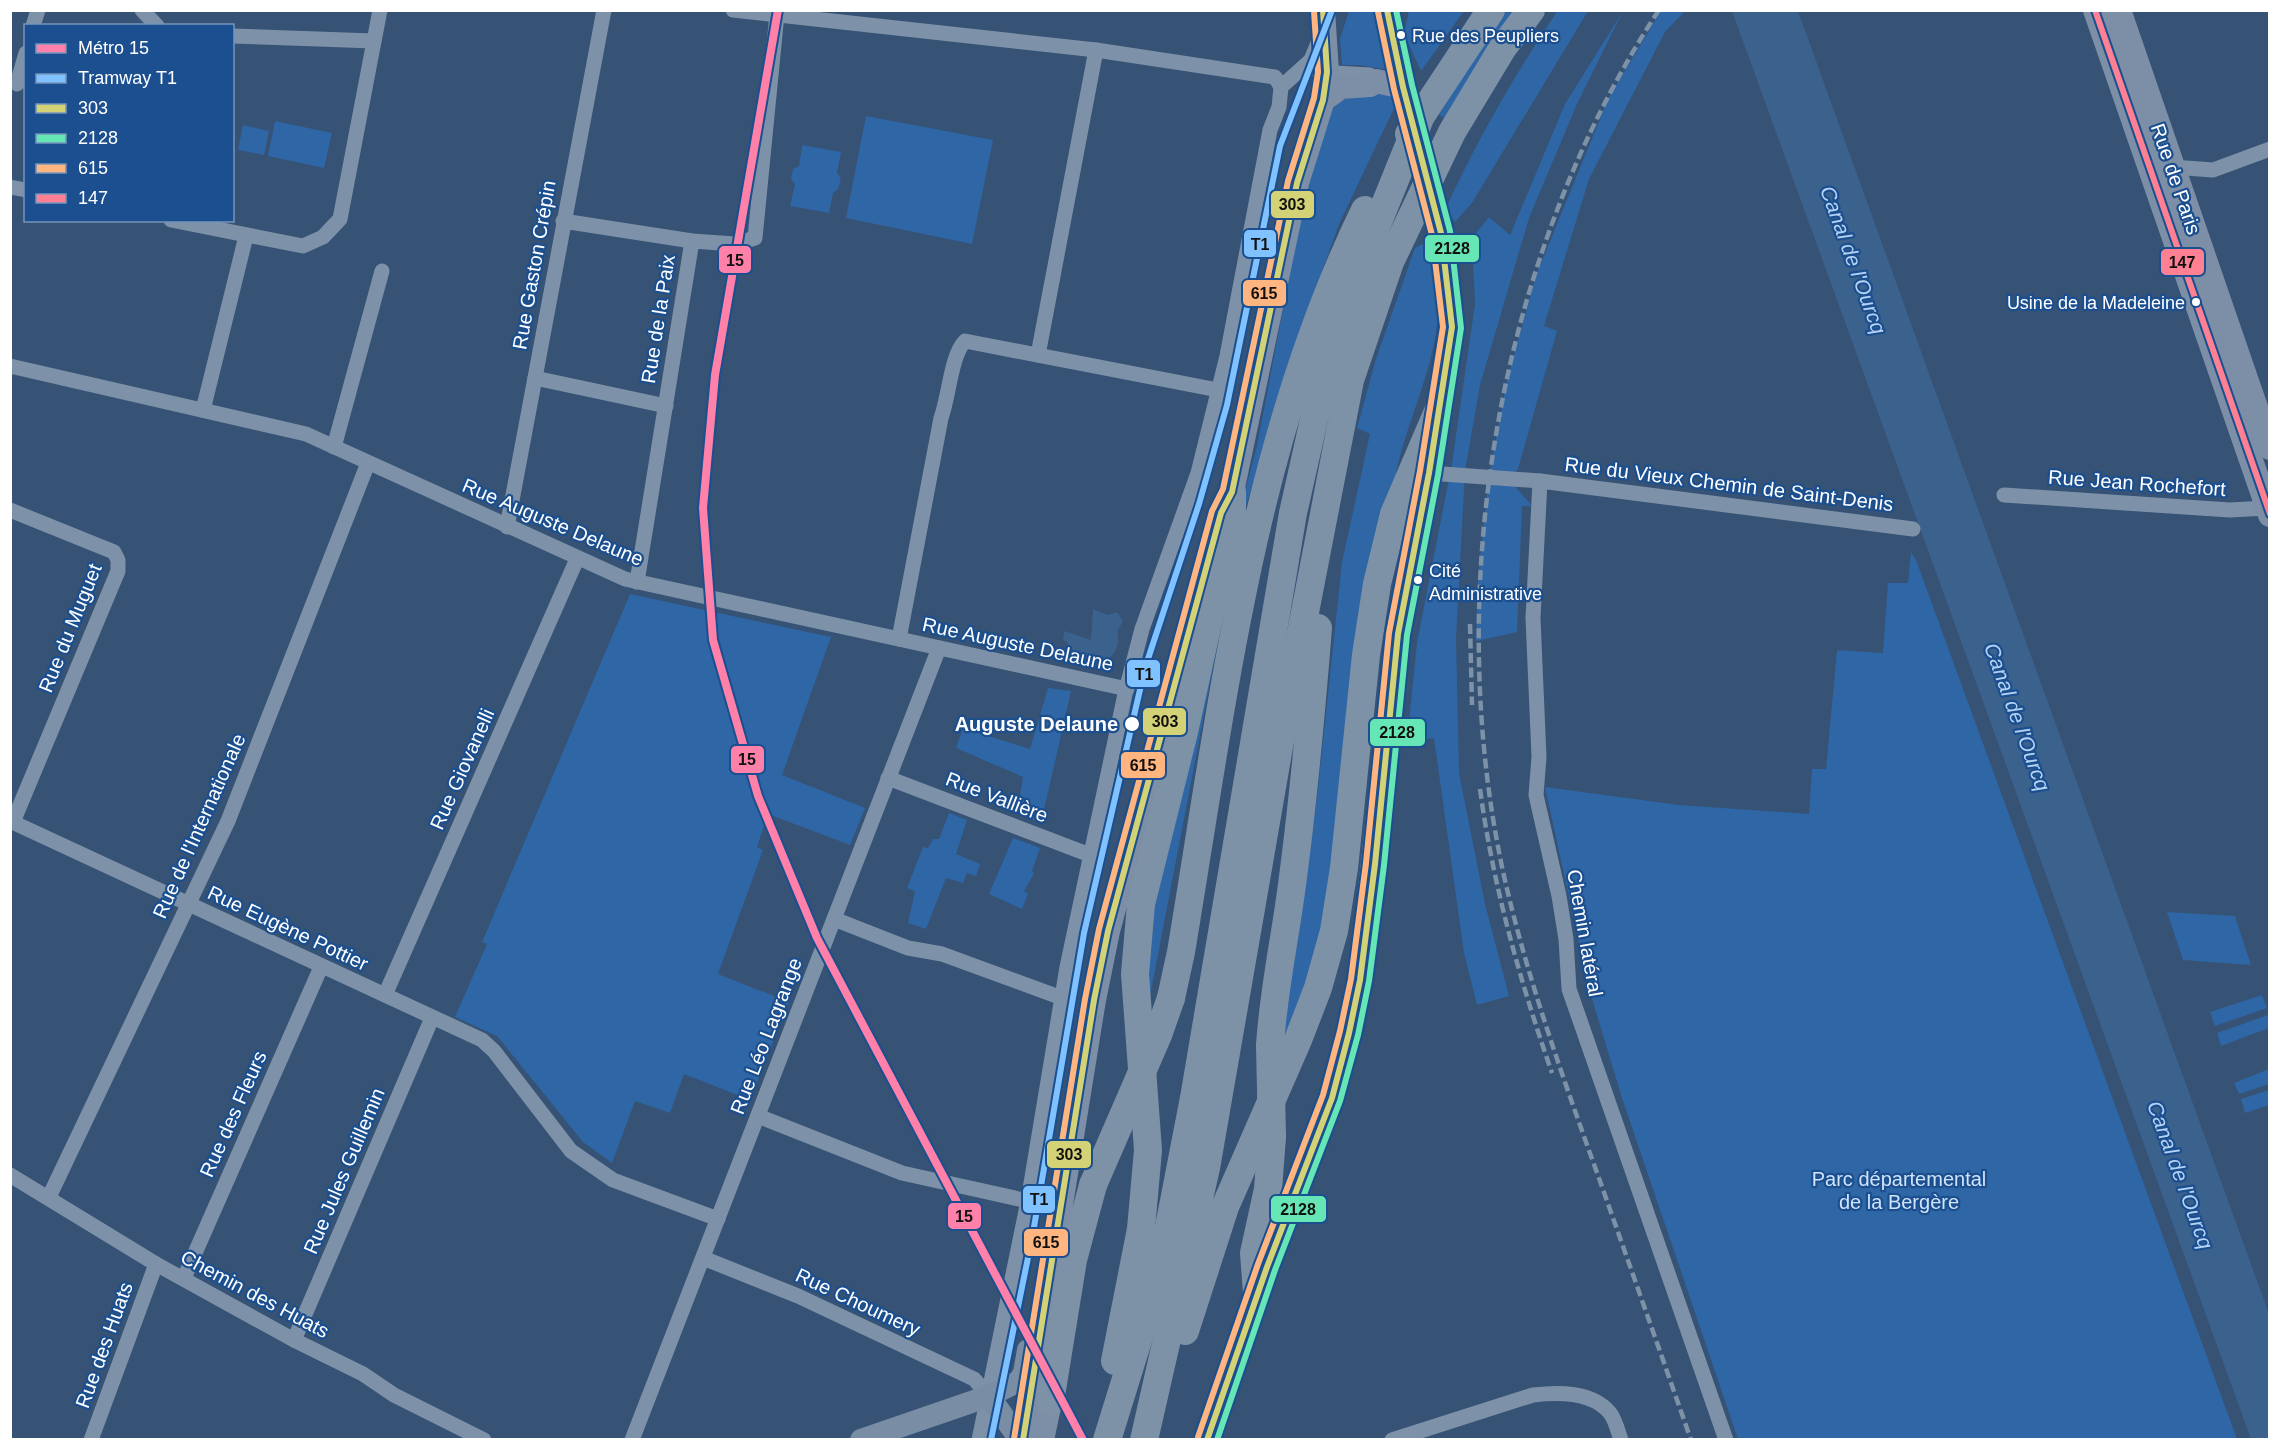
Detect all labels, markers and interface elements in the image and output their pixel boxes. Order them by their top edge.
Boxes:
legend [24,24,234,222]
place label: Rue des Peupliers [1412,26,1559,46]
marker: Rue des Peupliers [1395,29,1407,41]
text: Métro 15 [78,38,149,58]
text: Tramway T1 [78,68,177,88]
text: 303 [78,98,108,118]
street label: Rue de Paris [2147,121,2205,237]
text: 2128 [78,128,118,148]
text: 615 [78,158,108,178]
street label: Rue Gaston Crépin [508,179,560,351]
water label: Canal de l'Ourcq [1816,183,1891,337]
text: 147 [78,188,108,208]
line badge: 303 [1270,190,1315,219]
text: 303 [1279,196,1305,213]
line badge: T1 [1243,229,1277,258]
line badge: 2128 [1424,234,1480,263]
text: T1 [1251,236,1269,253]
text: 2128 [1434,240,1470,257]
line badge: 15 [718,245,752,274]
line badge: 147 [2160,248,2205,276]
text: 15 [726,252,744,269]
street label: Rue de la Paix [637,253,679,385]
text: 147 [2169,254,2195,271]
line badge: 615 [1242,279,1287,307]
text: 615 [1251,285,1277,302]
place label: Usine de la Madeleine [2007,293,2185,313]
marker: Usine de la Madeleine [2190,296,2202,308]
street label: Rue du Vieux Chemin de Saint-Denis [1563,453,1895,515]
street label: Rue Jean Rochefort [2048,466,2227,500]
street label: Rue Auguste Delaune [459,474,647,570]
street label: Rue du Muguet [34,560,106,696]
place label: Cité Administrative [1429,561,1542,604]
marker: Cité Administrative [1412,574,1424,586]
street label: Rue Auguste Delaune [921,613,1115,675]
water label: Canal de l'Ourcq [1980,640,2055,794]
line badge: T1 [1126,659,1161,688]
text: T1 [1135,666,1153,683]
street label: Rue Giovanelli [425,705,499,833]
line badge: 303 [1142,707,1187,736]
place label: Auguste Delaune [955,713,1118,735]
text: 303 [1152,713,1178,730]
marker: Auguste Delaune [1123,715,1141,733]
line badge: 2128 [1369,718,1426,747]
text: 2128 [1379,724,1415,741]
street label: Rue de l'Internationale [148,730,250,922]
line badge: 15 [730,745,765,774]
text: 15 [738,751,756,768]
line badge: 615 [1120,751,1166,779]
text: 615 [1130,757,1156,774]
street label: Rue Vallière [943,767,1051,827]
street label: Chemin latéral [1563,868,1607,998]
street label: Rue Eugène Pottier [204,881,372,975]
street label: Rue Léo Lagrange [726,955,806,1117]
street label: Rue des Fleurs [195,1048,271,1180]
street label: Rue Jules Guillemin [299,1085,389,1257]
water label: Canal de l'Ourcq [2143,1098,2218,1252]
line badge: 303 [1046,1140,1092,1169]
text: 303 [1056,1146,1082,1163]
park label: Parc départemental de la Bergère [1812,1168,1986,1213]
line badge: T1 [1022,1185,1056,1214]
text: T1 [1030,1191,1048,1208]
line badge: 2128 [1270,1195,1327,1223]
text: 2128 [1280,1201,1316,1218]
line badge: 15 [947,1202,982,1230]
text: 15 [955,1208,973,1225]
line badge: 615 [1023,1228,1069,1257]
text: 615 [1033,1234,1059,1251]
street label: Chemin des Huats [177,1246,333,1342]
street label: Rue Choumery [792,1264,924,1340]
street label: Rue des Huats [71,1279,137,1411]

